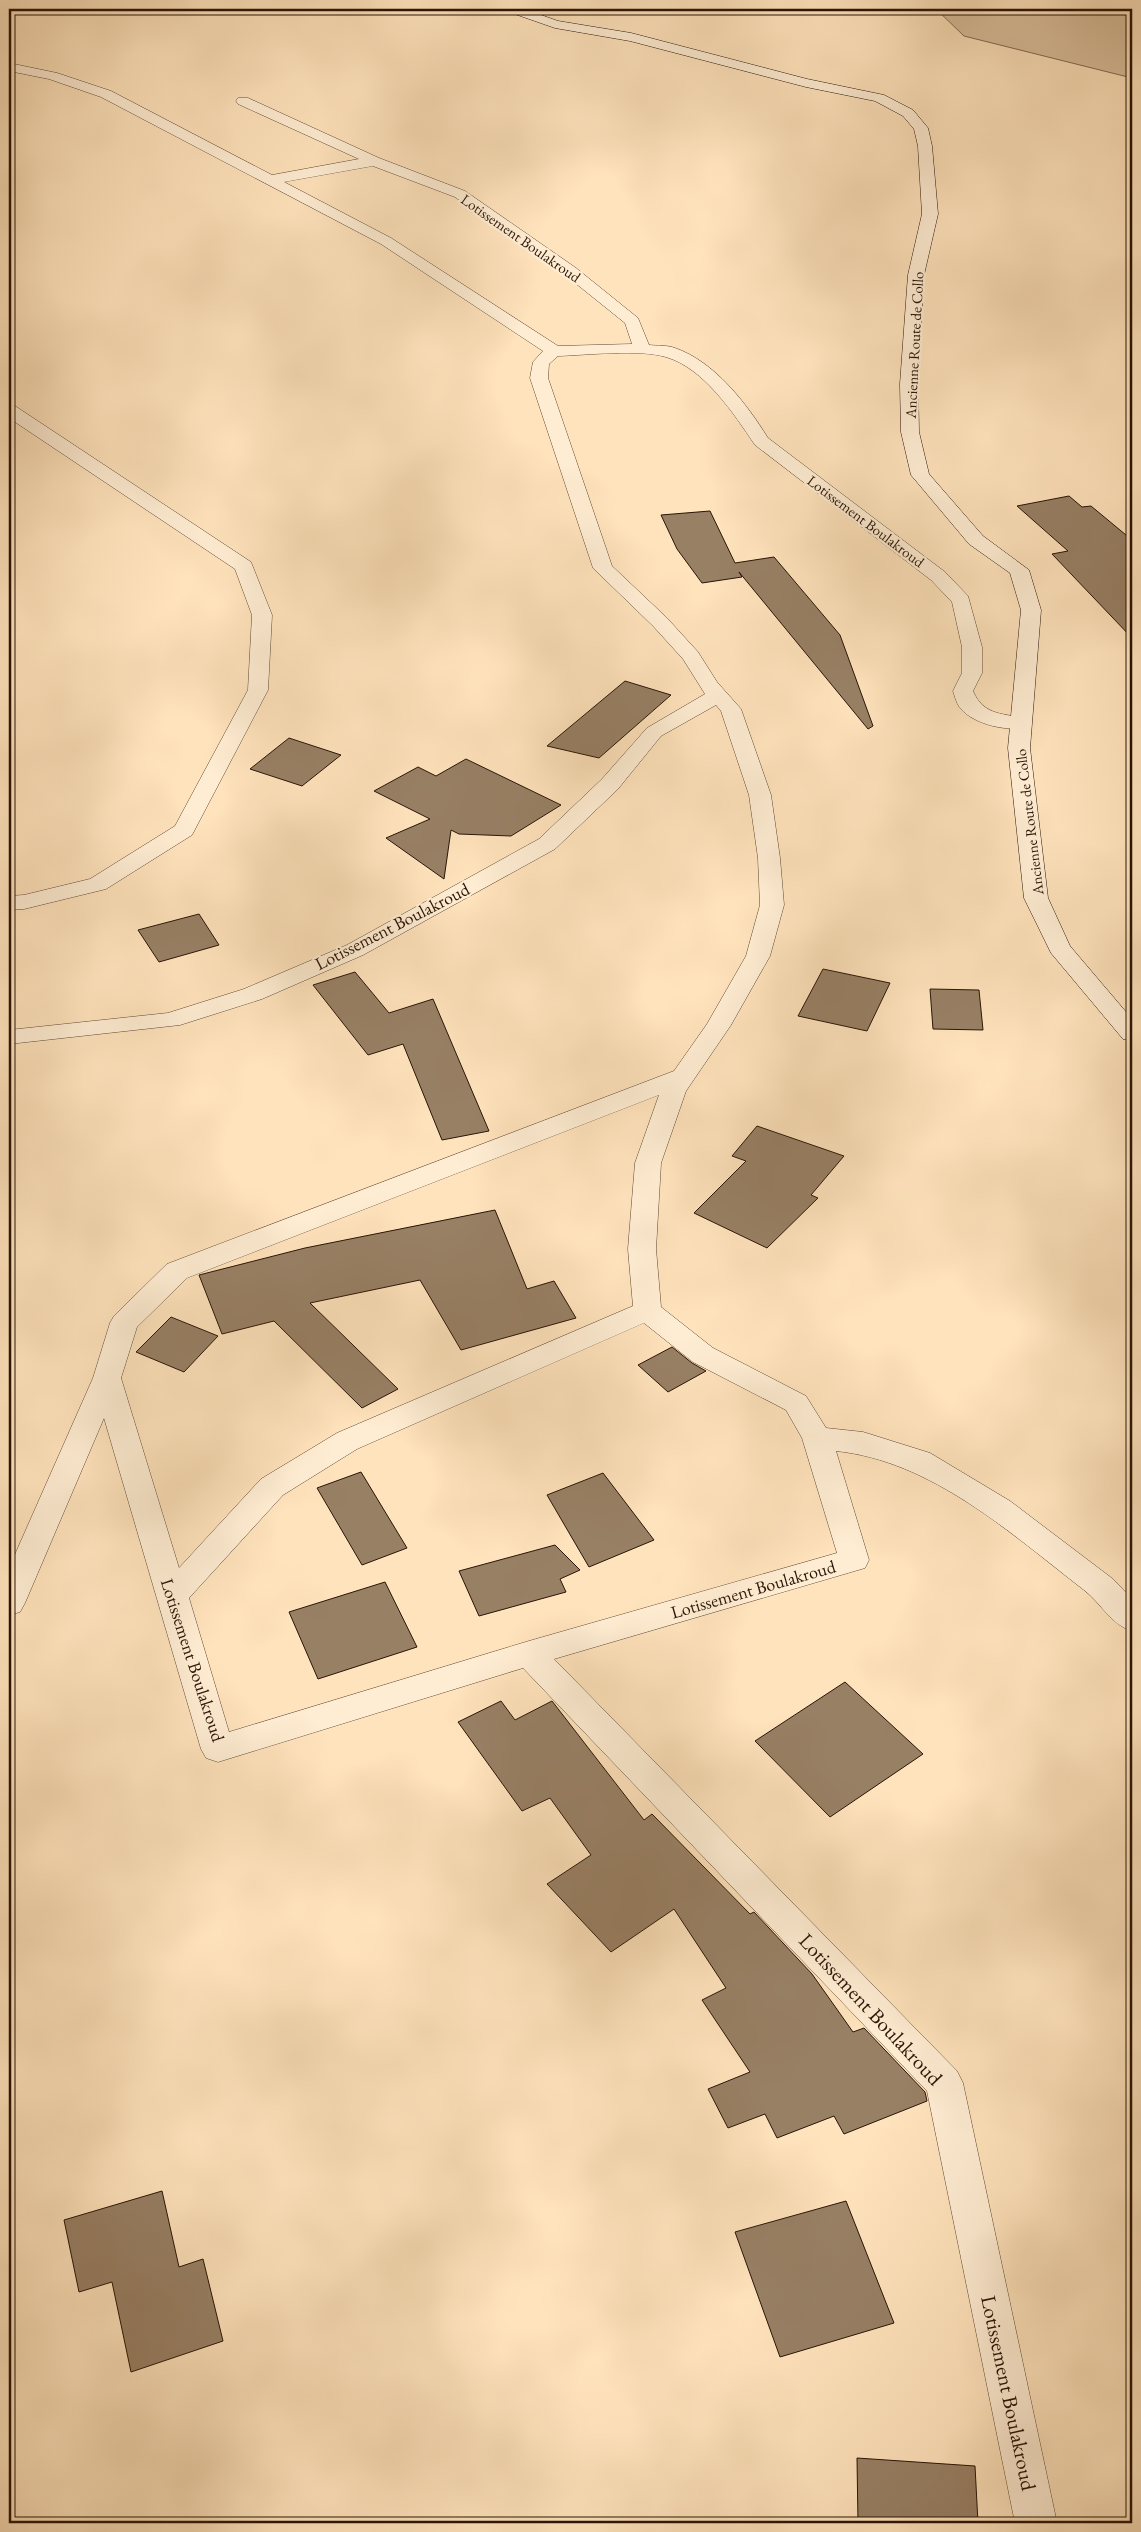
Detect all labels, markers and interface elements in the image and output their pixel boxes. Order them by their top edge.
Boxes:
street label: Lotissement Boulakroud [457,190,585,287]
street label: Ancienne Route de Collo [901,271,927,420]
street label: Lotissement Boulakroud [804,471,929,572]
street label: Ancienne Route de Collo [1011,748,1048,897]
street label: Lotissement Boulakroud [311,877,474,975]
street label: Lotissement Boulakroud [668,1554,839,1624]
street label: Lotissement Boulakroud [156,1575,231,1745]
street label: Lotissement Boulakroud [793,1927,949,2091]
street label: Lotissement Boulakroud [975,2293,1043,2493]

